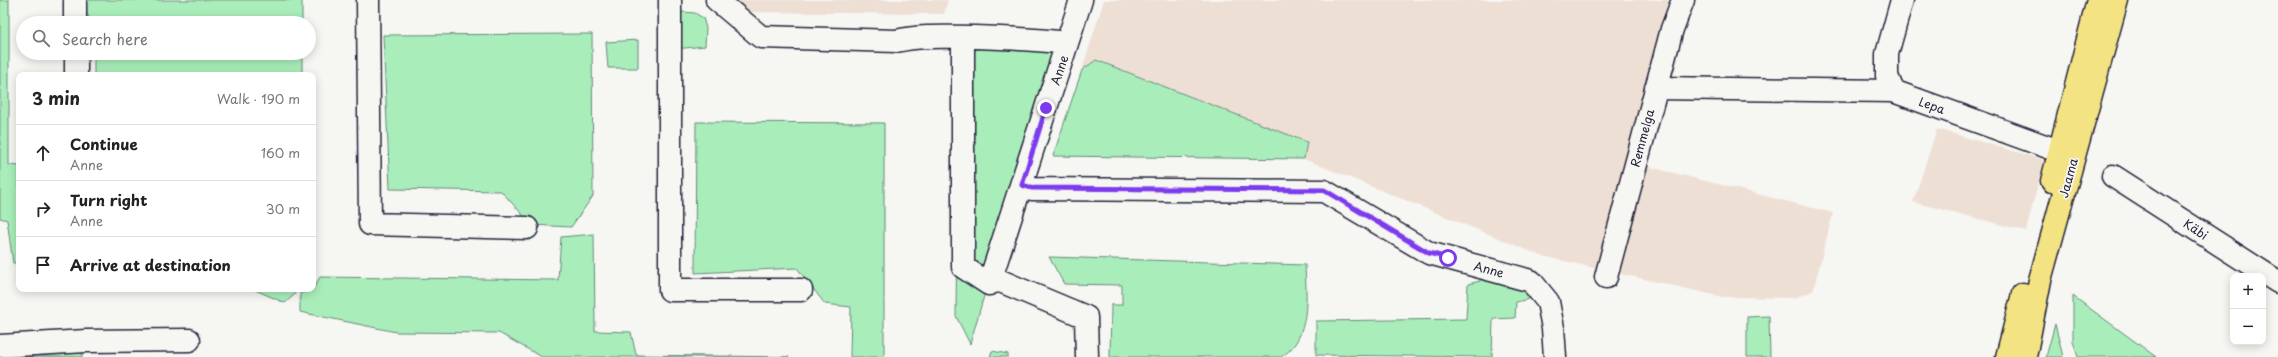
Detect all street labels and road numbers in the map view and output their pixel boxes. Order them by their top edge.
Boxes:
street label: Anne [1046,52,1072,87]
street label: Lepa [1916,92,1948,118]
street label: Remmelga [1626,106,1659,169]
street label: Jaama [2054,156,2082,200]
street label: Käbi [2180,214,2212,244]
street label: Anne [1472,256,1506,282]

